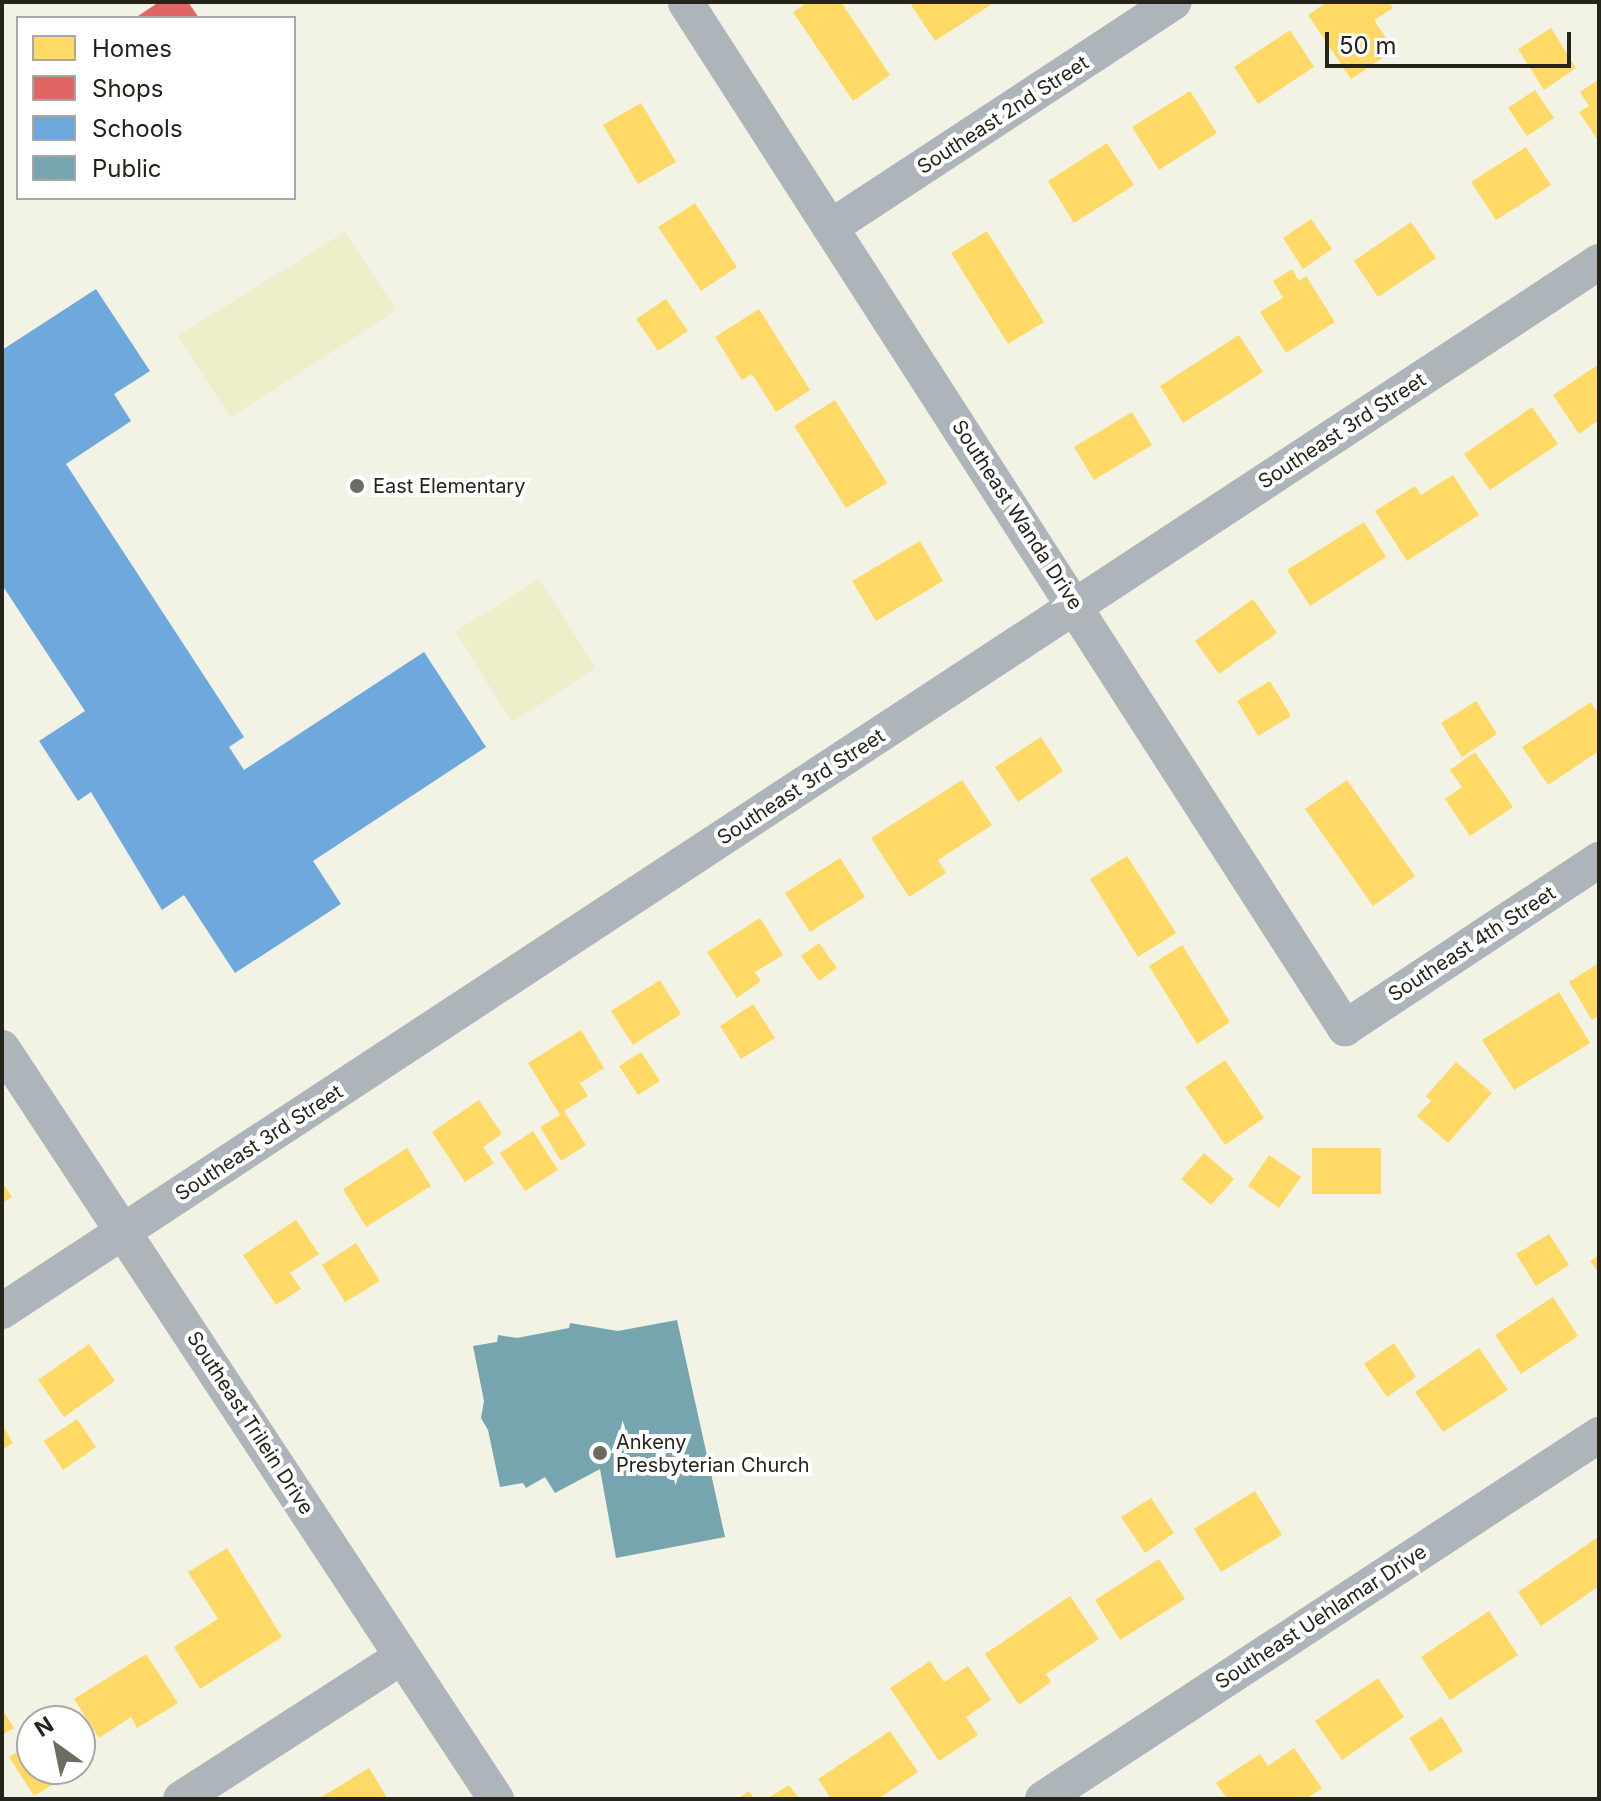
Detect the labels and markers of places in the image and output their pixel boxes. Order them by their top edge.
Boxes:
place label: East Elementary [373,474,525,498]
marker: East Elementary [348,477,366,495]
place label: Ankeny Presbyterian Church [616,1430,810,1477]
marker: Ankeny Presbyterian Church [591,1444,609,1462]

